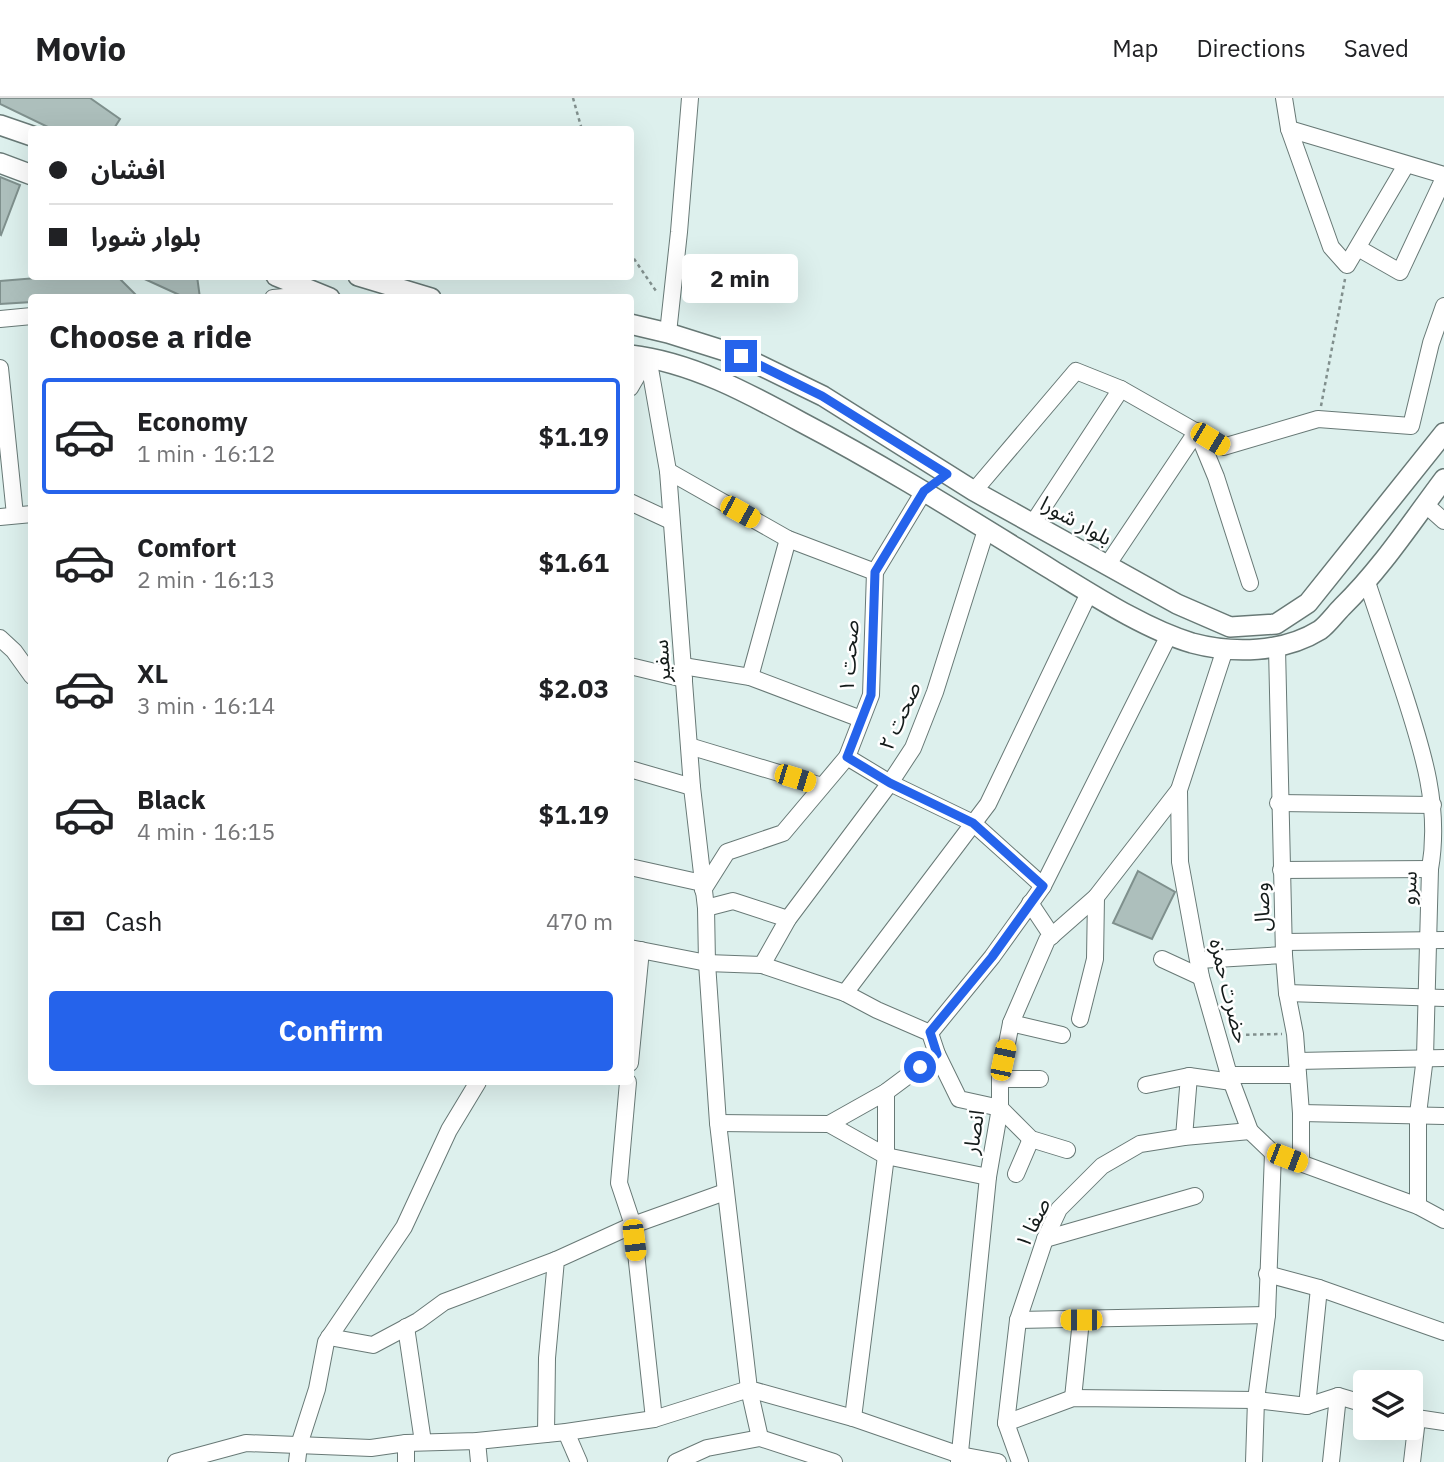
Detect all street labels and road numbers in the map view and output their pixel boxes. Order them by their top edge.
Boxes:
street label: بلوار شورا [1036,489,1117,551]
street label: صحت ۱ [832,619,864,693]
street label: سفیر [646,639,677,684]
street label: صحت ۲ [872,677,927,754]
street label: سرو [1393,870,1423,906]
street label: وصال [1246,882,1276,932]
street label: حضرت حمزه [1203,935,1256,1046]
street label: انصار [956,1108,990,1157]
street label: صفا ۱ [1008,1193,1056,1252]

